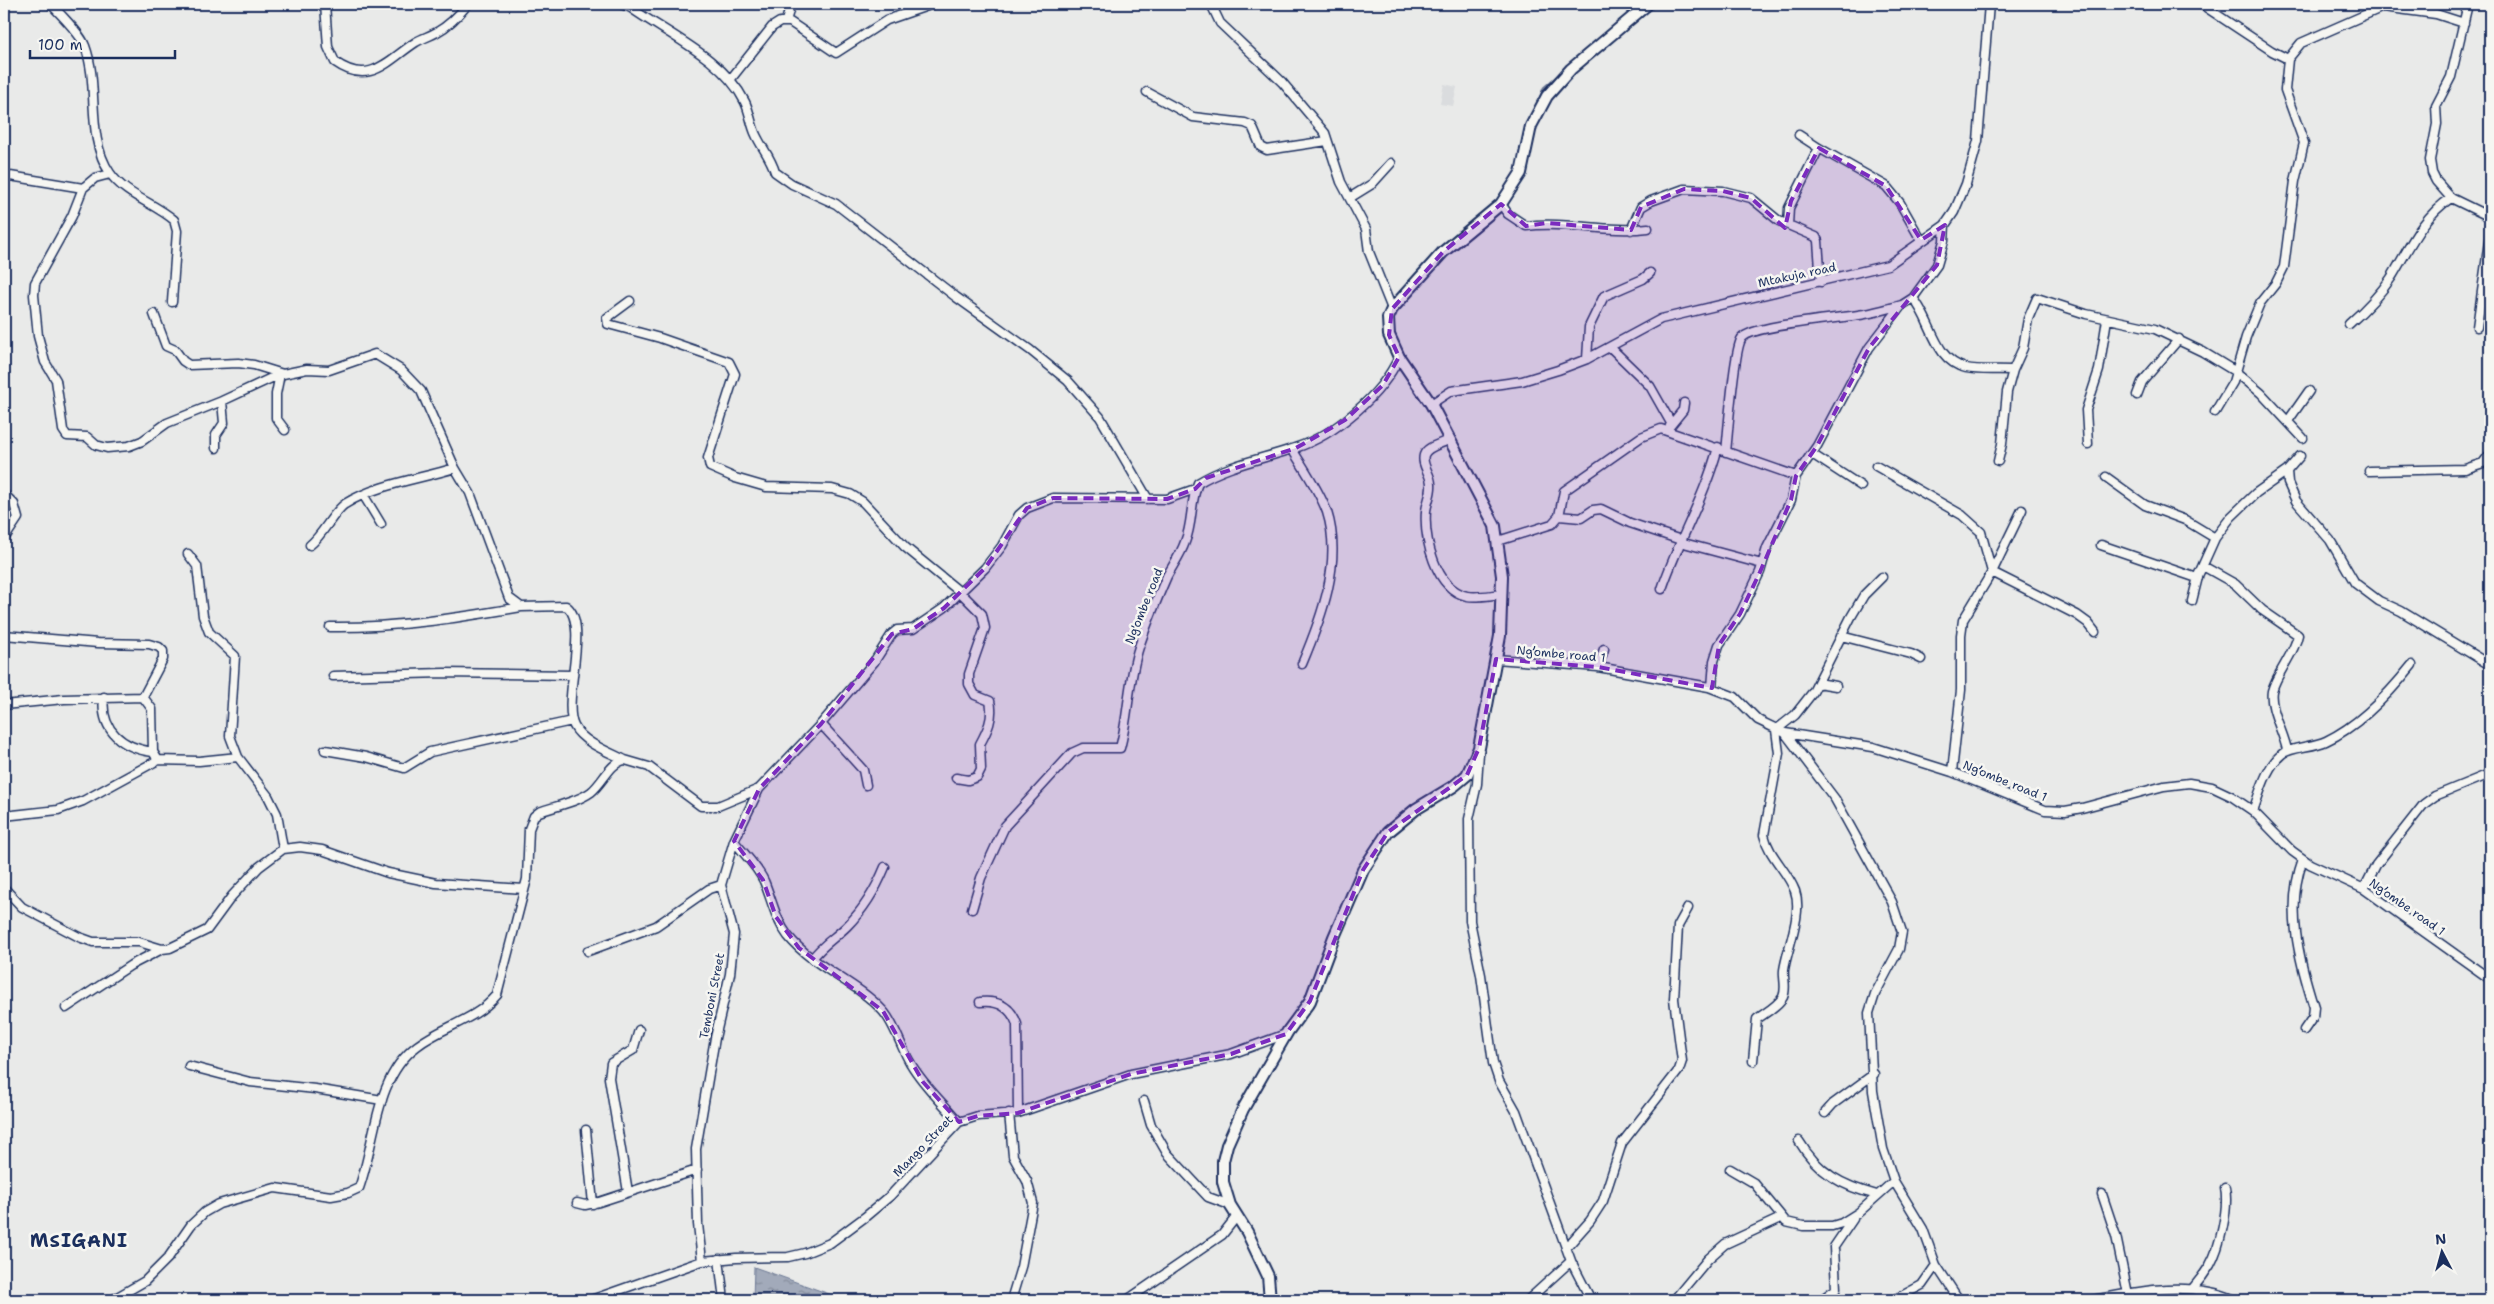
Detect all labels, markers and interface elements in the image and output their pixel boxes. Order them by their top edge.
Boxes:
scale bar [30,28,175,60]
text: 100 m [38,35,83,55]
street label: Mtakuja road [1757,259,1838,291]
street label: Ng'ombe road [1121,565,1167,646]
street label: Ng’ombe road 1 [1516,642,1606,666]
street label: Ng’ombe road 1 [1961,757,2049,805]
street label: Ng’ombe road 1 [2366,875,2448,939]
street label: Temboni Street [696,952,728,1040]
street label: Mango Street [889,1112,957,1180]
north arrow [2416,1226,2466,1276]
district label: MSIGANI [30,1229,128,1253]
text: N [2434,1230,2447,1249]

